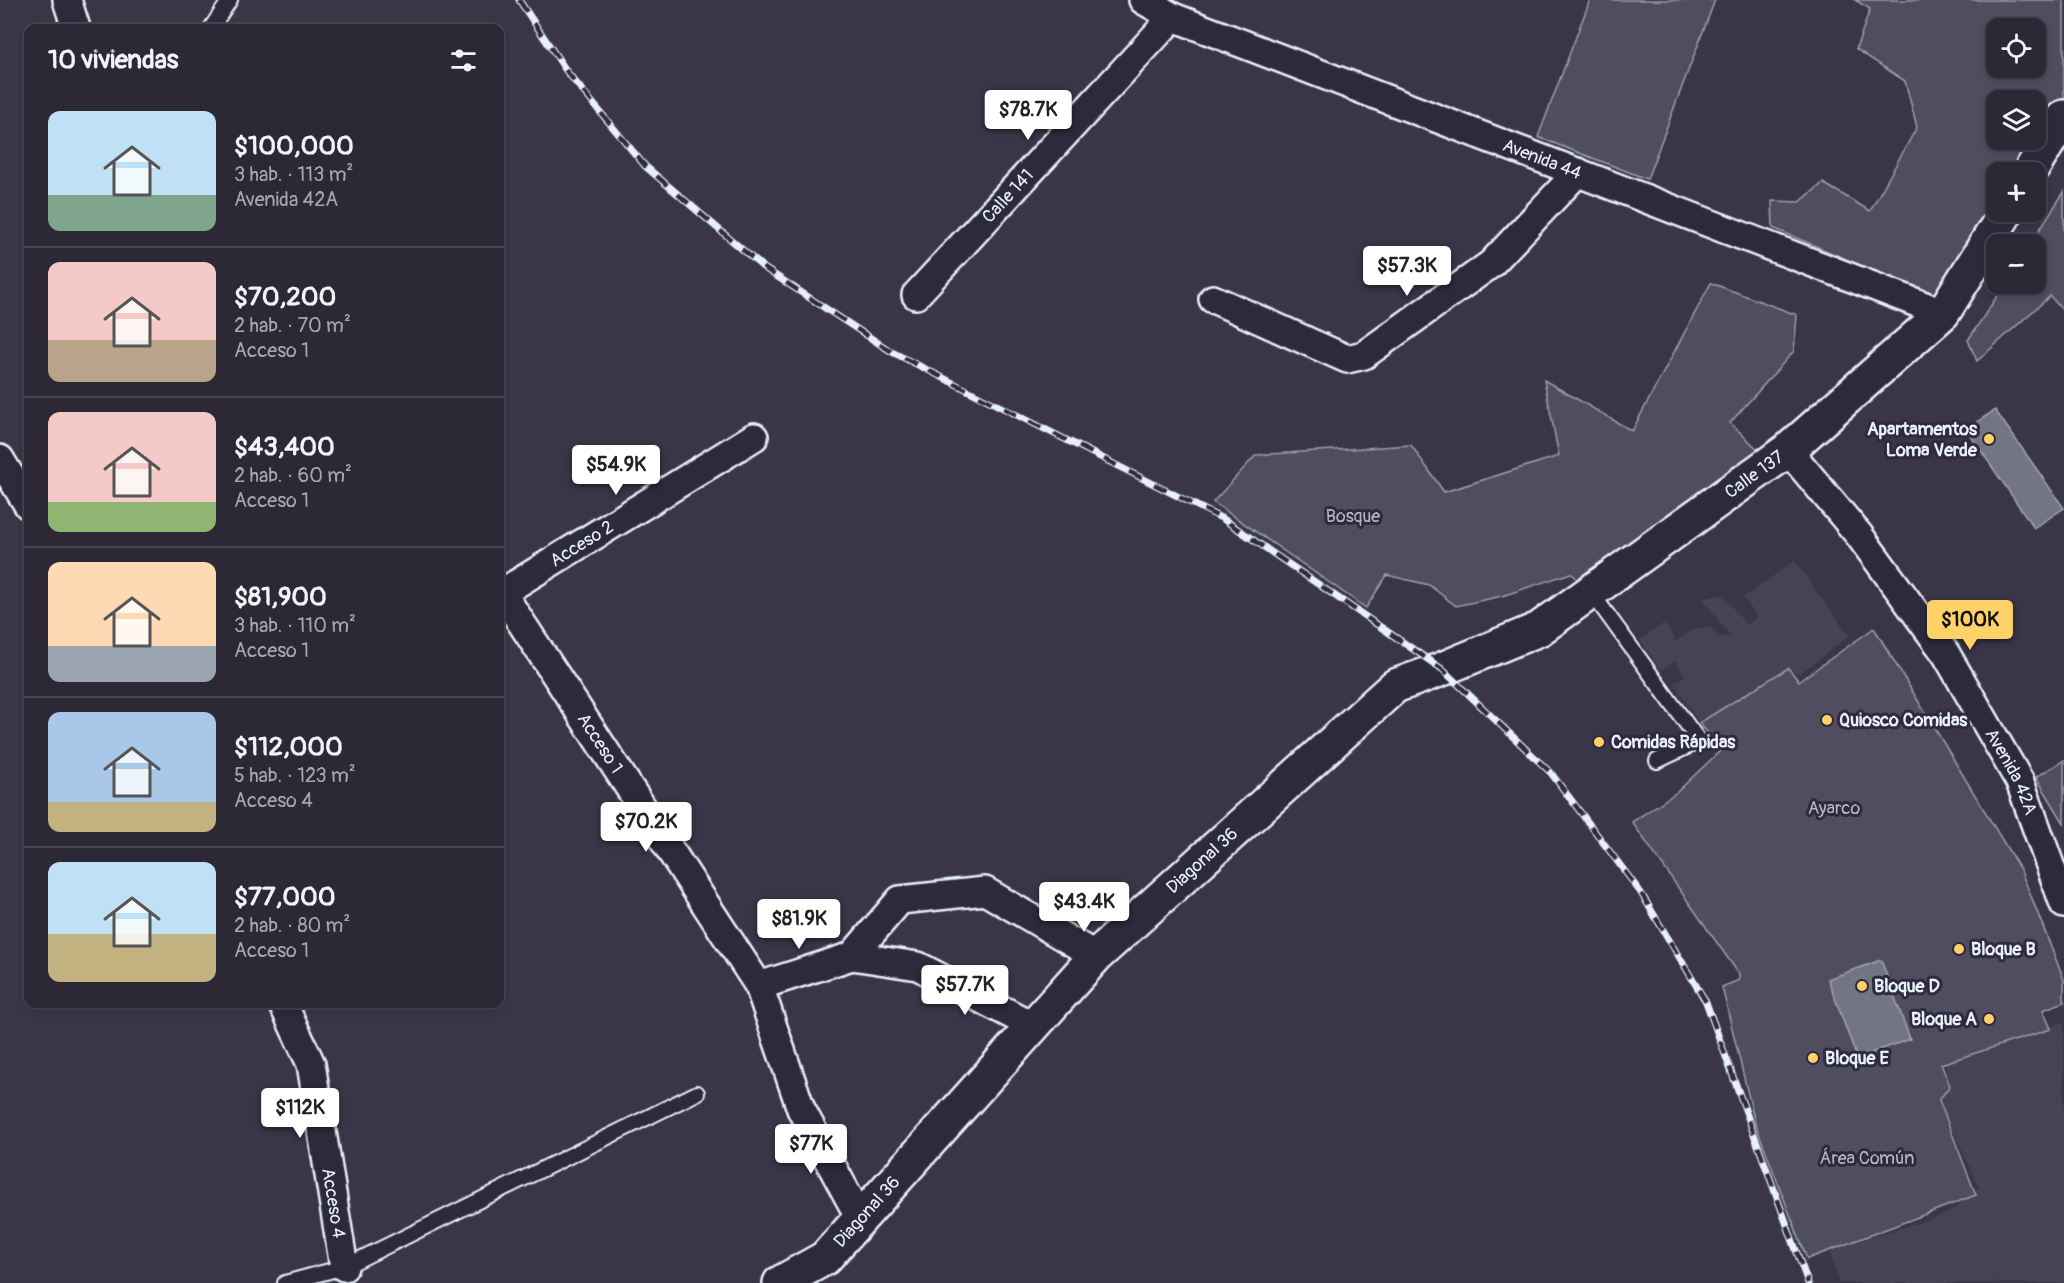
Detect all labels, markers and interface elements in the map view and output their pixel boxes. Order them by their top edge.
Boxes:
map controls [1986,18,2046,294]
button: locate [1986,18,2046,78]
text: 10 viviendas [48,44,178,76]
icon: filters [447,44,480,77]
pin: $78.7K [979,90,1077,141]
button: layers [1986,90,2046,150]
text: $78.7K [999,97,1057,122]
text: $100,000 [234,130,354,162]
street label: Avenida 44 [1499,133,1585,185]
icon: home [96,135,168,207]
text: 3 hab. · 113 m² [234,162,353,187]
button: + [1986,162,2046,222]
street label: Calle 141 [977,164,1038,228]
text: Avenida 42A [234,187,338,212]
button: − [1986,234,2046,294]
pin: $57.3K [1358,246,1456,297]
text: $57.3K [1377,253,1437,278]
text: $70,200 [234,281,336,313]
icon: home [96,286,168,358]
text: 2 hab. · 70 m² [234,313,351,338]
text: Acceso 1 [234,338,309,363]
place label: Apartamentos Loma Verde [1867,418,1978,462]
text: $43,400 [234,431,335,463]
marker: Apartamentos Loma Verde [1982,432,1996,446]
icon: home [96,436,168,508]
pin: $54.9K [567,445,665,496]
street label: Calle 137 [1720,445,1789,503]
text: $54.9K [586,452,646,477]
text: 2 hab. · 60 m² [234,463,352,488]
text: Acceso 1 [234,488,309,513]
park label: Bosque [1326,505,1380,528]
street label: Acceso 2 [546,515,618,572]
text: $81,900 [234,581,327,613]
icon: home [96,586,168,658]
pin: $100K [1928,600,2012,651]
text: $100K [1941,607,1999,632]
text: 3 hab. · 110 m² [234,613,356,638]
text: Acceso 1 [234,638,309,663]
street label: Acceso 1 [572,709,628,778]
place label: Quiosco Comidas [1839,709,1968,732]
marker: Quiosco Comidas [1820,713,1834,727]
street label: Avenida 42A [1980,724,2042,818]
text: $112,000 [234,731,343,763]
place label: Comidas Rápidas [1611,731,1736,754]
marker: Comidas Rápidas [1592,735,1606,749]
icon: home [96,736,168,808]
text: 5 hab. · 123 m² [234,763,356,788]
text: Acceso 4 [234,788,313,813]
park label: Ayarco [1808,797,1860,820]
pin: $70.2K [597,802,695,853]
text: $70.2K [615,809,677,834]
street label: Diagonal 36 [1161,822,1243,899]
text: $77,000 [234,881,335,913]
pin: $43.4K [1035,882,1133,933]
icon: home [96,886,168,958]
text: $43.4K [1053,889,1115,914]
pin: $81.9K [750,899,848,950]
text: $81.9K [771,906,827,931]
text: 2 hab. · 80 m² [234,913,350,938]
text: Acceso 1 [234,938,309,963]
place label: Bloque B [1971,938,2036,961]
marker: Bloque B [1952,942,1966,956]
pin: $57.7K [916,965,1014,1016]
text: $57.7K [935,972,995,997]
place label: Bloque D [1874,975,1940,998]
marker: Bloque D [1855,979,1869,993]
place label: Bloque A [1911,1008,1977,1031]
marker: Bloque A [1982,1012,1996,1026]
place label: Bloque E [1825,1047,1889,1070]
marker: Bloque E [1806,1051,1820,1065]
pin: $112K [258,1088,342,1139]
text: $112K [275,1095,325,1120]
pin: $77K [775,1124,847,1175]
text: $77K [789,1131,833,1156]
park label: Área Común [1819,1147,1915,1170]
street label: Acceso 4 [317,1166,351,1240]
street label: Diagonal 36 [829,1171,905,1252]

